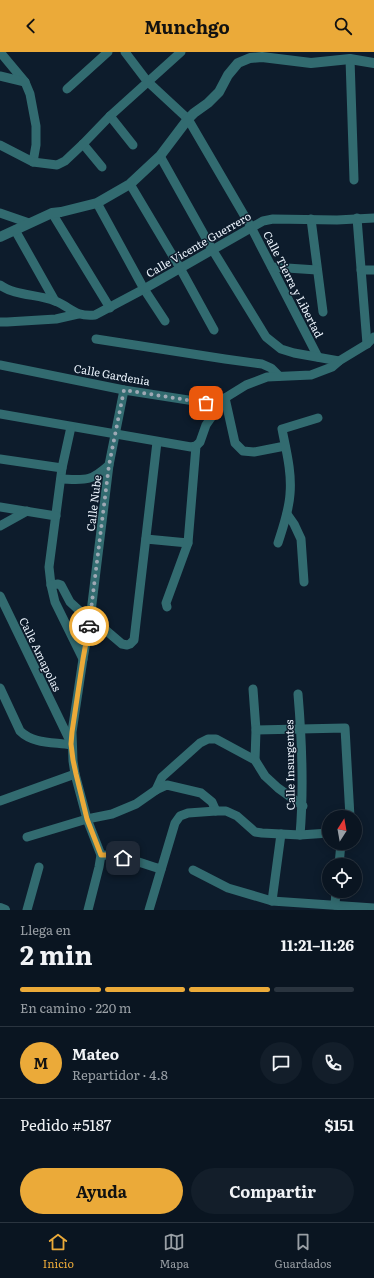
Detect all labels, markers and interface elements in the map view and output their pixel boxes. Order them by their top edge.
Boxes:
text: Munchgo [144,13,230,40]
icon: back [20,15,42,37]
icon: search [332,15,354,37]
street label: Calle Vicente Guerrero [143,207,253,281]
street label: Calle Tierra y Libertad [260,228,328,340]
street label: Calle Gardenia [73,359,151,389]
pin [189,386,223,420]
icon: bag [195,392,217,414]
street label: Calle Nube [82,474,104,532]
courier [69,606,109,646]
street label: Calle Amapolas [16,614,66,694]
icon: car [78,615,100,637]
street label: Calle Insurgentes [280,719,298,811]
north arrow [322,810,362,850]
map controls [322,810,362,898]
pin [106,841,140,875]
icon: home [112,847,134,869]
button: locate [322,858,362,898]
text: Llega en [20,920,71,939]
text: 11:21–11:26 [281,933,354,956]
text: 2 min [20,934,93,973]
text: En camino · 220 m [20,998,131,1017]
text: Mateo [72,1042,119,1065]
button: chat [260,1042,302,1084]
button: phone [312,1042,354,1084]
text: M [34,1051,48,1074]
text: Repartidor · 4.8 [72,1065,168,1084]
text: Pedido #5187 [20,1113,111,1136]
text: $151 [324,1113,354,1136]
button: Ayuda [20,1168,183,1214]
button: Compartir [191,1168,354,1214]
tab: Inicio [43,1231,74,1271]
tab: Mapa [160,1231,189,1271]
tab: Guardados [275,1231,331,1271]

